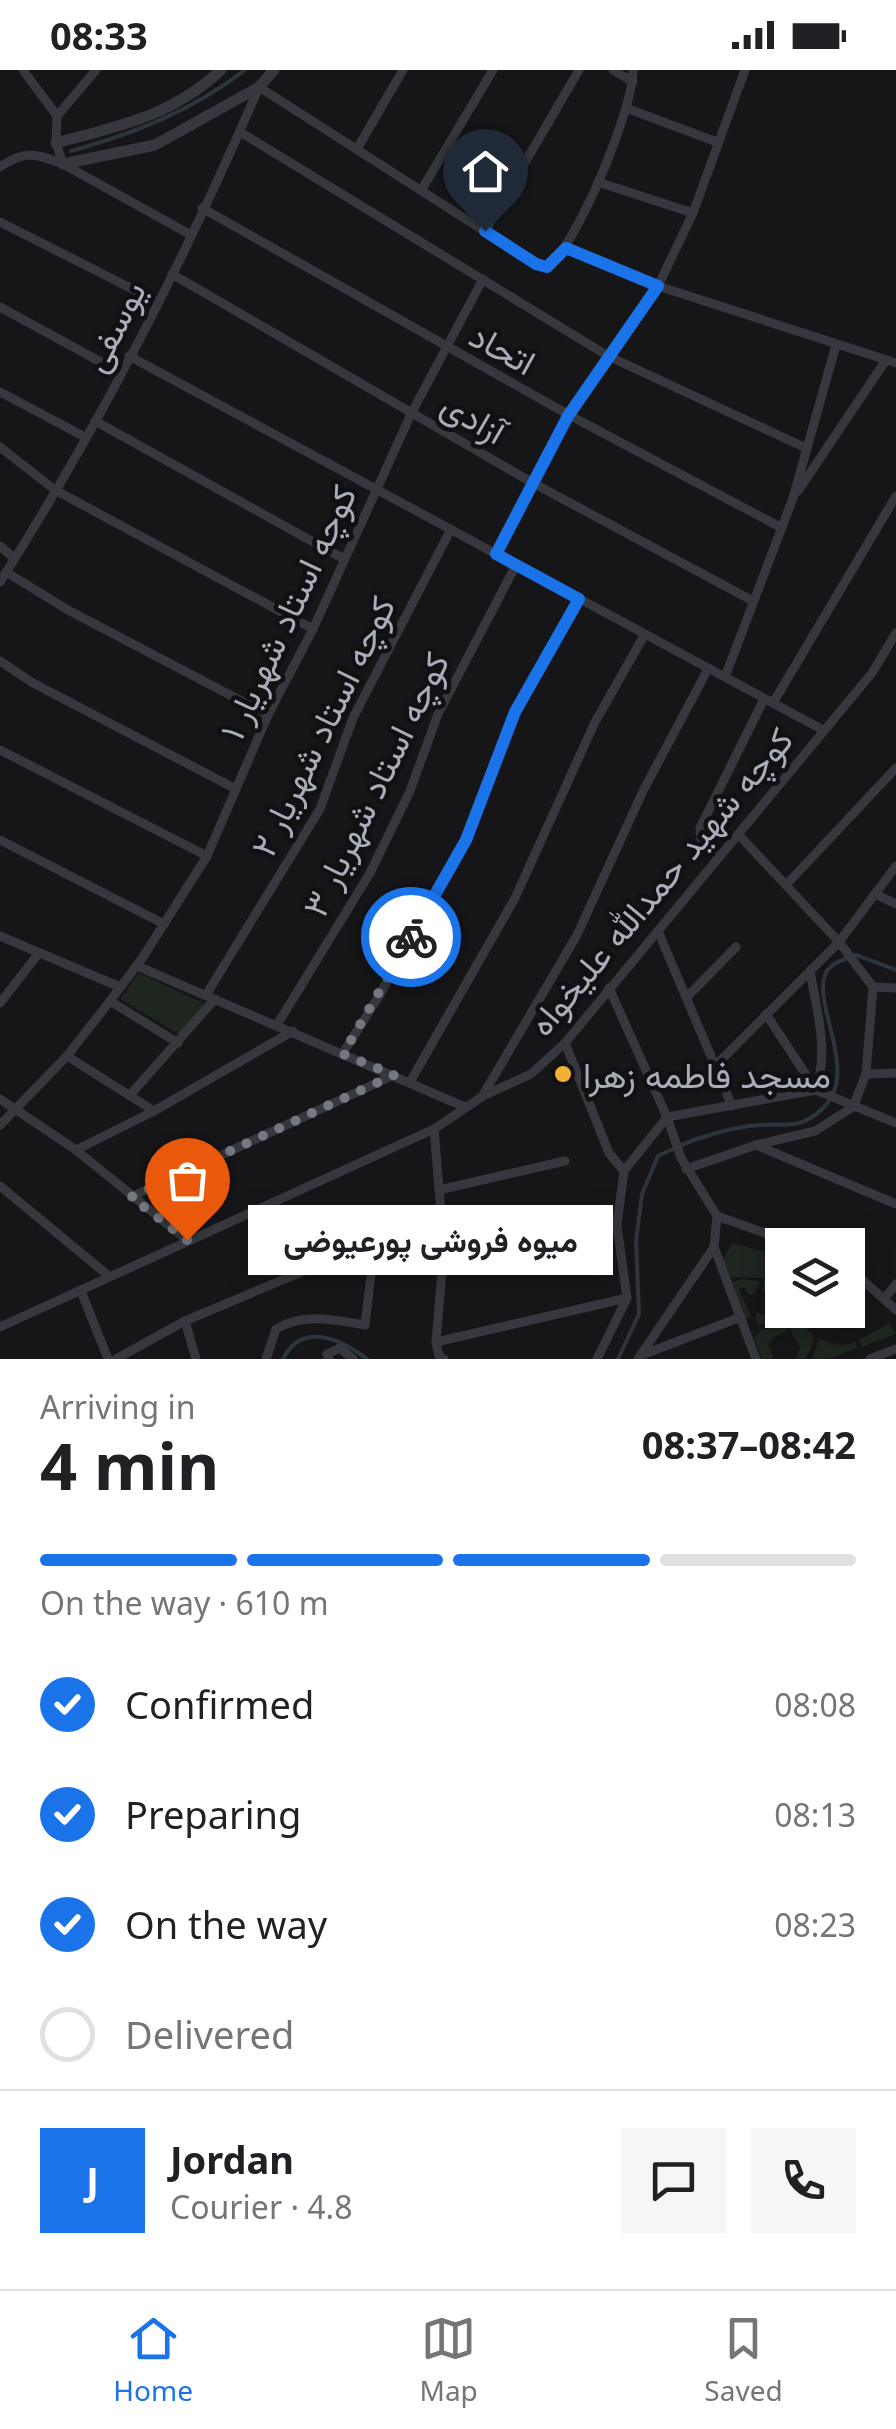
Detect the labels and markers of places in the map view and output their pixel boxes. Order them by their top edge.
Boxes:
pin [443,129,528,232]
place label: مسجد فاطمه زهرا [583,1051,831,1098]
marker: مسجد فاطمه زهرا [552,1063,574,1085]
pin [145,1138,230,1241]
callout: میوه فروشی پورعیوضی [247,1205,612,1275]

